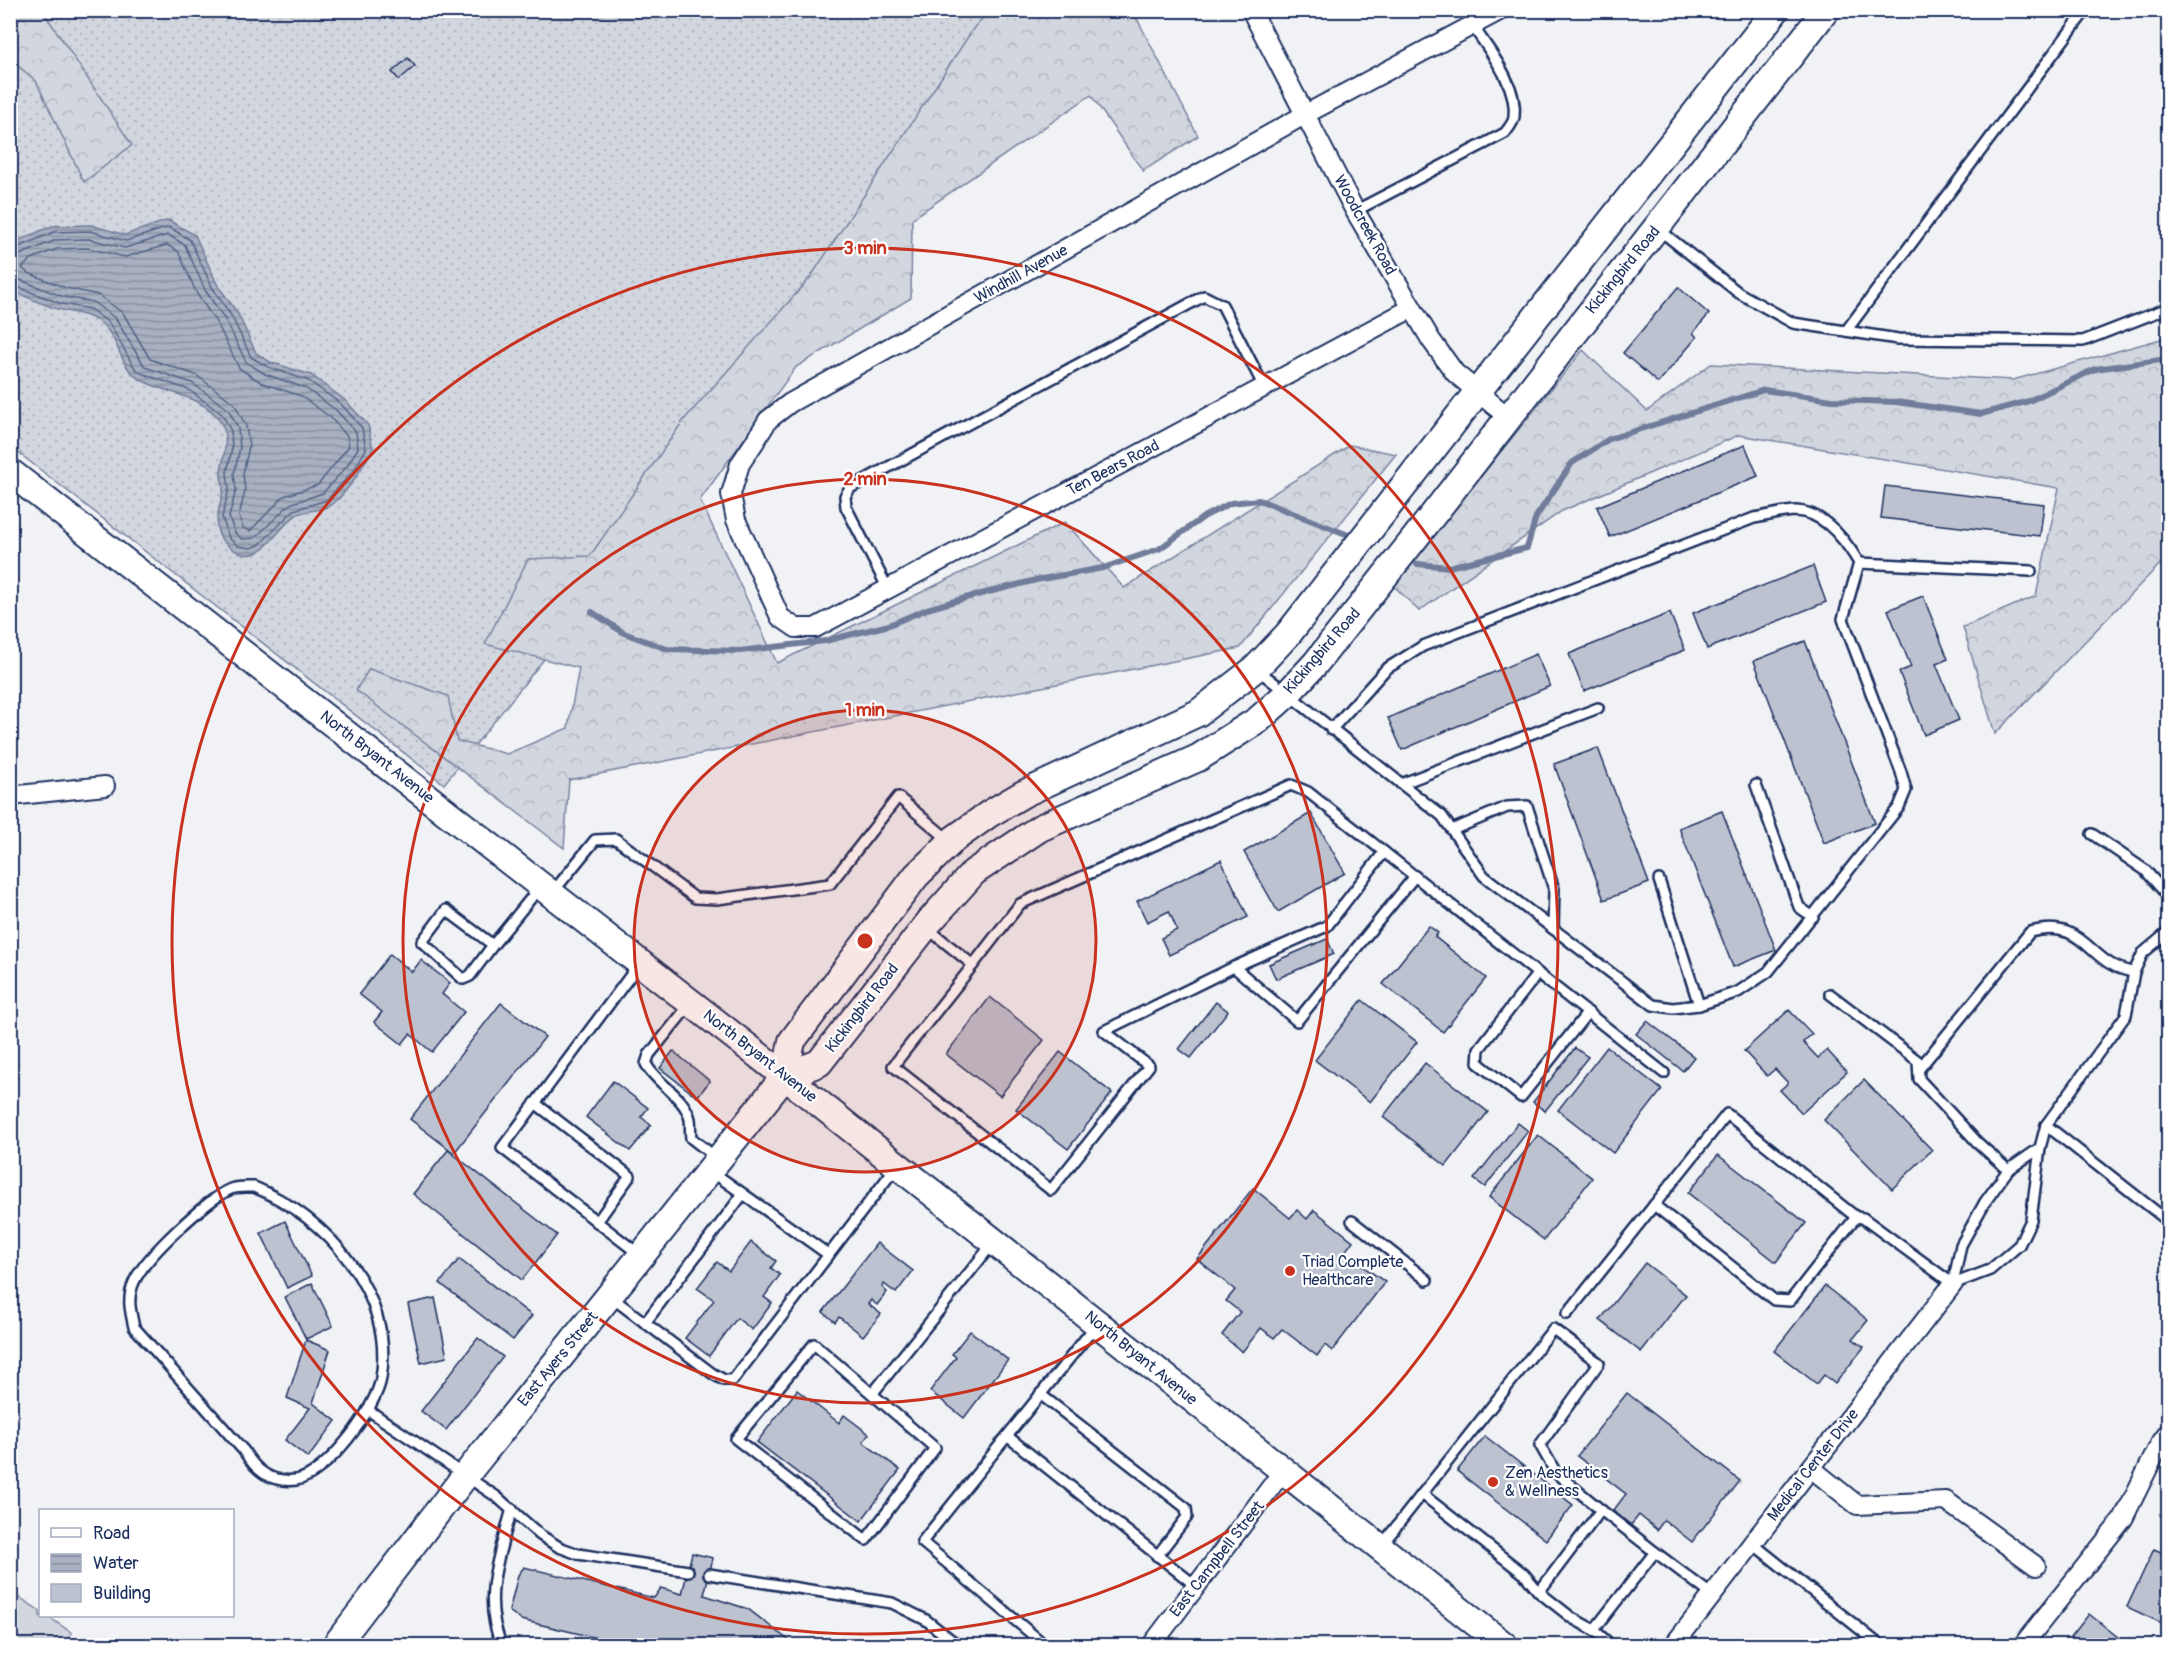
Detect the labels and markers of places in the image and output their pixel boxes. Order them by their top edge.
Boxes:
centre of rings [855,931,875,951]
place label: Triad Complete Healthcare [1302,1252,1404,1290]
marker: Triad Complete Healthcare [1283,1264,1297,1278]
place label: Zen Aesthetics & Wellness [1505,1463,1608,1501]
marker: Zen Aesthetics & Wellness [1486,1475,1500,1489]

